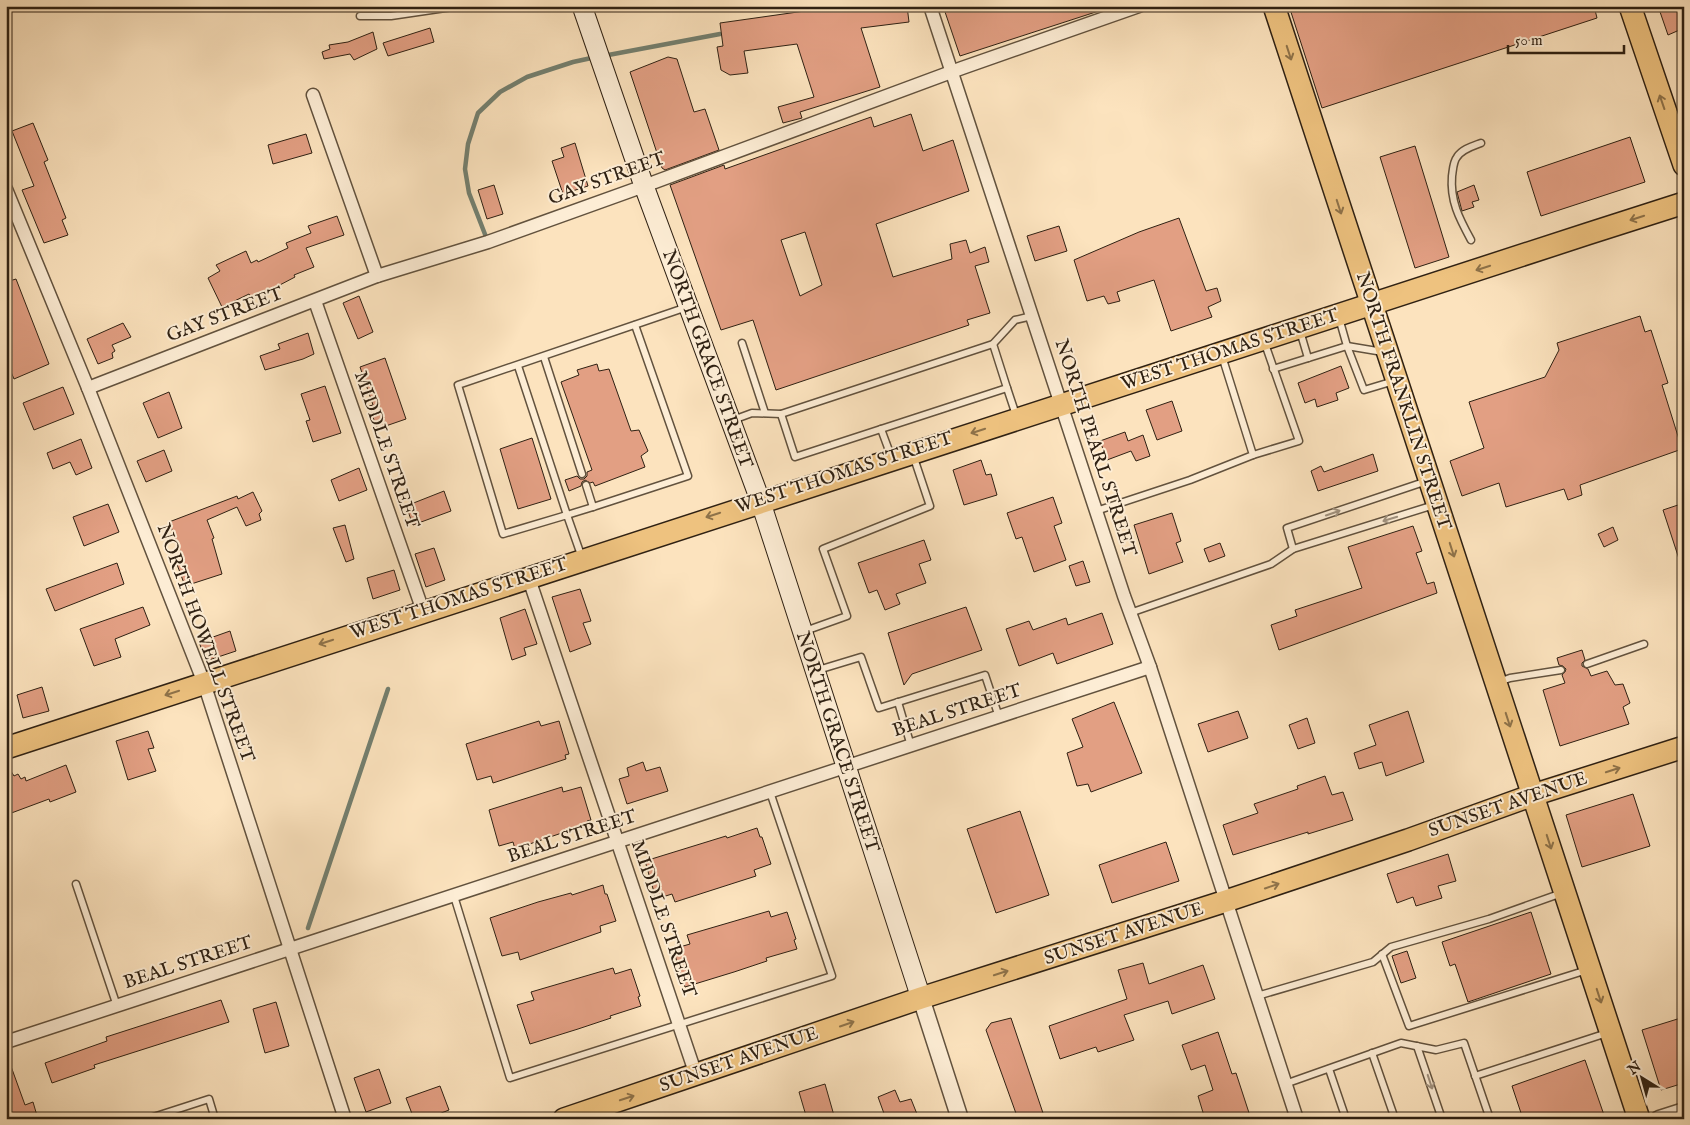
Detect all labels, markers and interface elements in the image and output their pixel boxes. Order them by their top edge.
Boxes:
scale bar [1508,22,1624,54]
text: 50 m [1515,31,1543,50]
one-way arrow [1285,44,1294,60]
one-way arrow [1657,95,1666,110]
street label: GAY STREET [545,147,669,211]
one-way arrow [1335,199,1344,214]
one-way arrow [1630,214,1646,223]
street label: NORTH GRACE STREET [656,246,758,472]
one-way arrow [1475,263,1491,273]
street label: NORTH FRANKLIN STREET [1350,269,1456,533]
street label: GAY STREET [163,282,287,348]
street label: WEST THOMAS STREET [1118,303,1342,397]
street label: NORTH PEARL STREET [1048,336,1142,560]
street label: MIDDLE STREET [348,368,424,532]
street label: WEST THOMAS STREET [732,426,956,520]
one-way arrow [971,426,987,436]
one-way arrow [1325,507,1341,517]
one-way arrow [706,511,722,521]
one-way arrow [1382,514,1398,524]
street label: NORTH HOWELL STREET [151,520,259,766]
one-way arrow [1447,541,1457,557]
street label: WEST THOMAS STREET [347,552,571,646]
street label: NORTH GRACE STREET [790,628,884,856]
one-way arrow [318,638,334,648]
street label: BEAL STREET [889,679,1025,743]
one-way arrow [164,689,180,698]
one-way arrow [1504,712,1514,728]
one-way arrow [1605,764,1621,774]
street label: SUNSET AVENUE [1425,767,1591,843]
street label: BEAL STREET [504,805,640,869]
one-way arrow [1544,833,1554,849]
street label: MIDDLE STREET [625,837,701,1001]
one-way arrow [1264,880,1280,890]
street label: SUNSET AVENUE [1041,897,1207,971]
street label: BEAL STREET [120,931,256,995]
one-way arrow [993,967,1009,977]
one-way arrow [1595,988,1604,1003]
one-way arrow [839,1018,855,1028]
street label: SUNSET AVENUE [656,1022,822,1098]
north arrow [1618,1052,1668,1102]
text: N [1624,1058,1645,1080]
one-way arrow [1425,1074,1435,1090]
one-way arrow [619,1093,634,1102]

